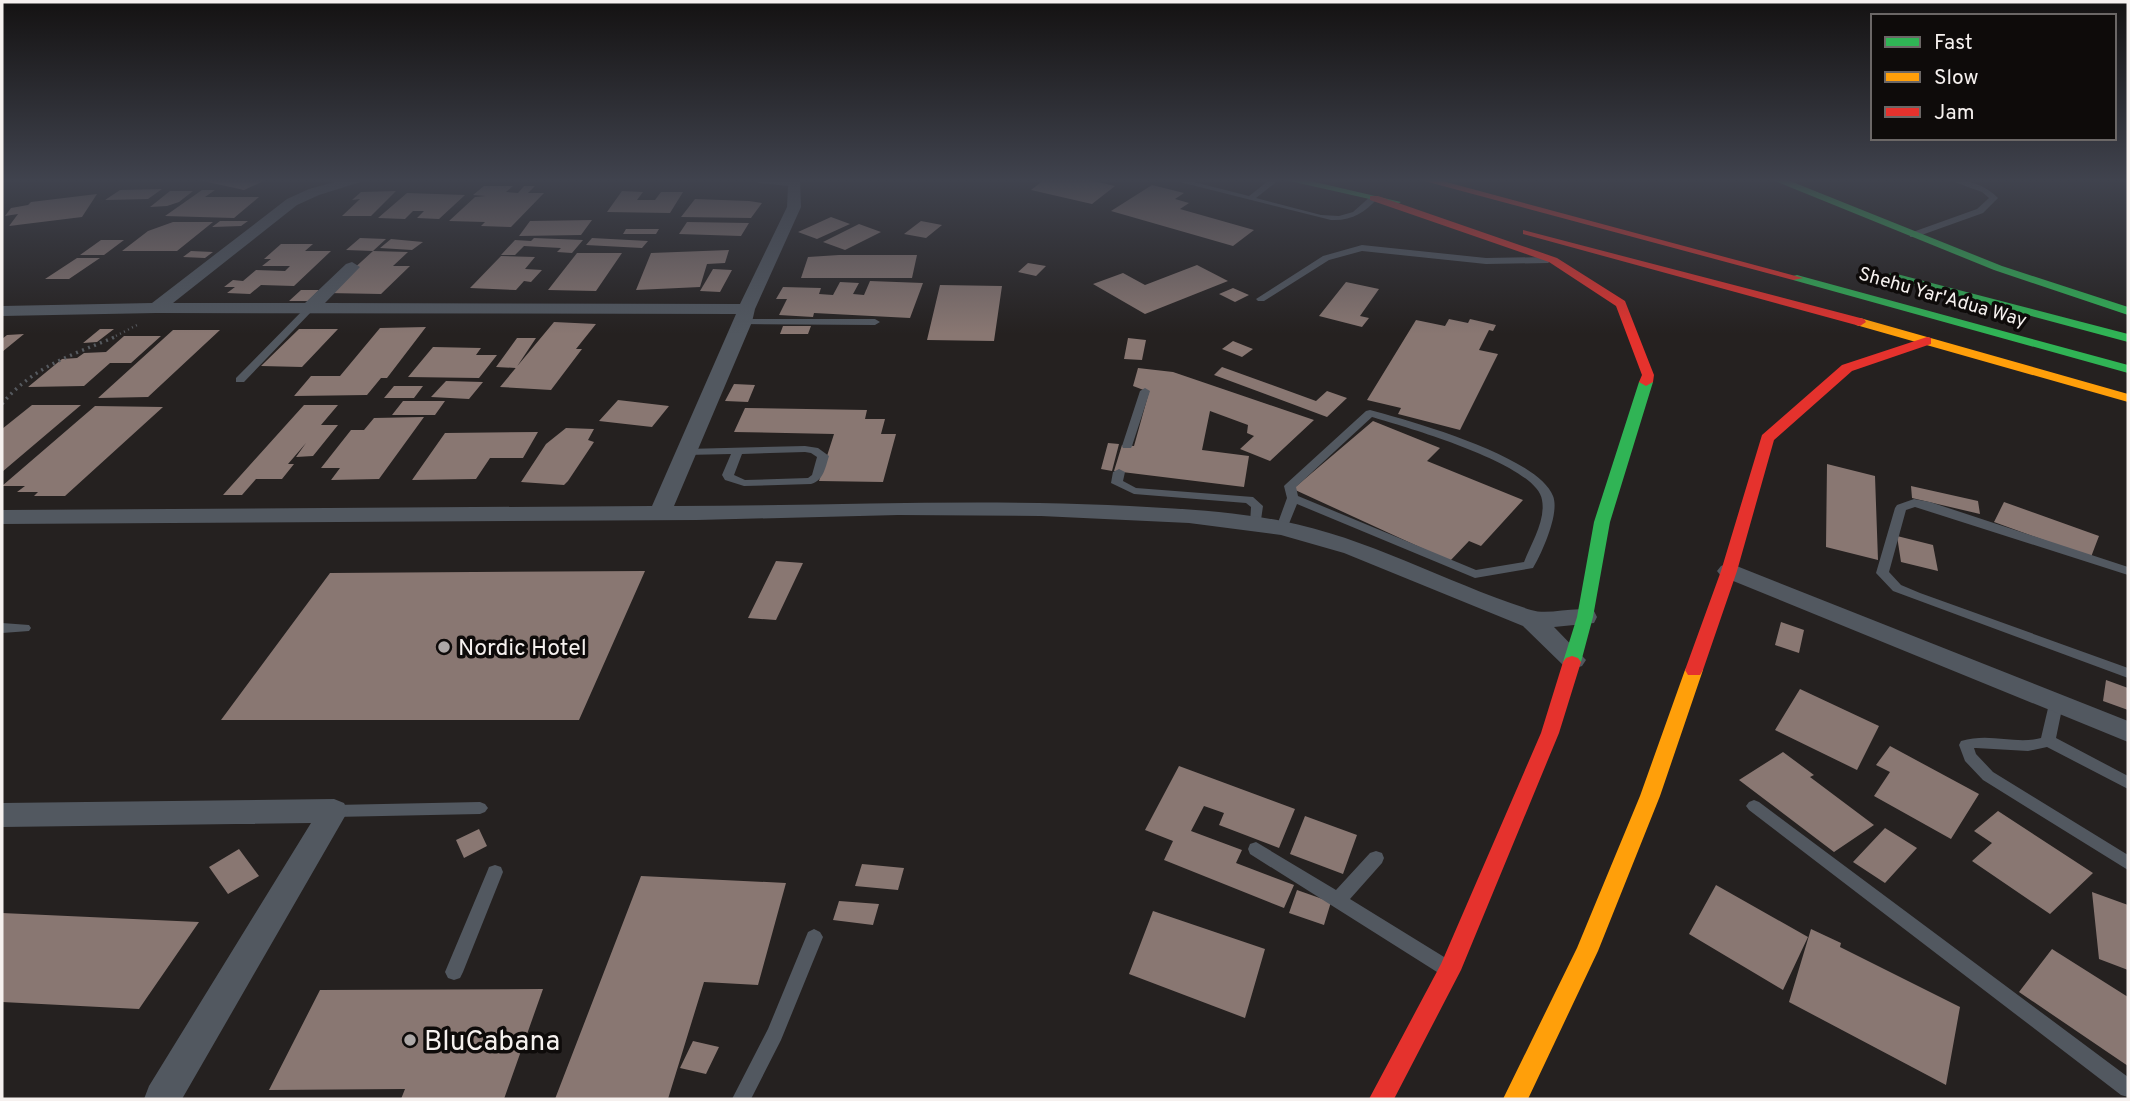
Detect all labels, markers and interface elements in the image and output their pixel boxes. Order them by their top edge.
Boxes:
legend [1871,14,2116,140]
text: Fast [1934,30,1973,57]
text: Slow [1934,65,1979,92]
text: Jam [1934,100,1975,127]
street label: Shehu Yar'Adua Way [1855,262,2029,333]
place label: Nordic Hotel [458,635,587,664]
marker: Nordic Hotel [436,639,452,655]
place label: BluCabana [424,1025,560,1061]
marker: BluCabana [402,1032,418,1048]

